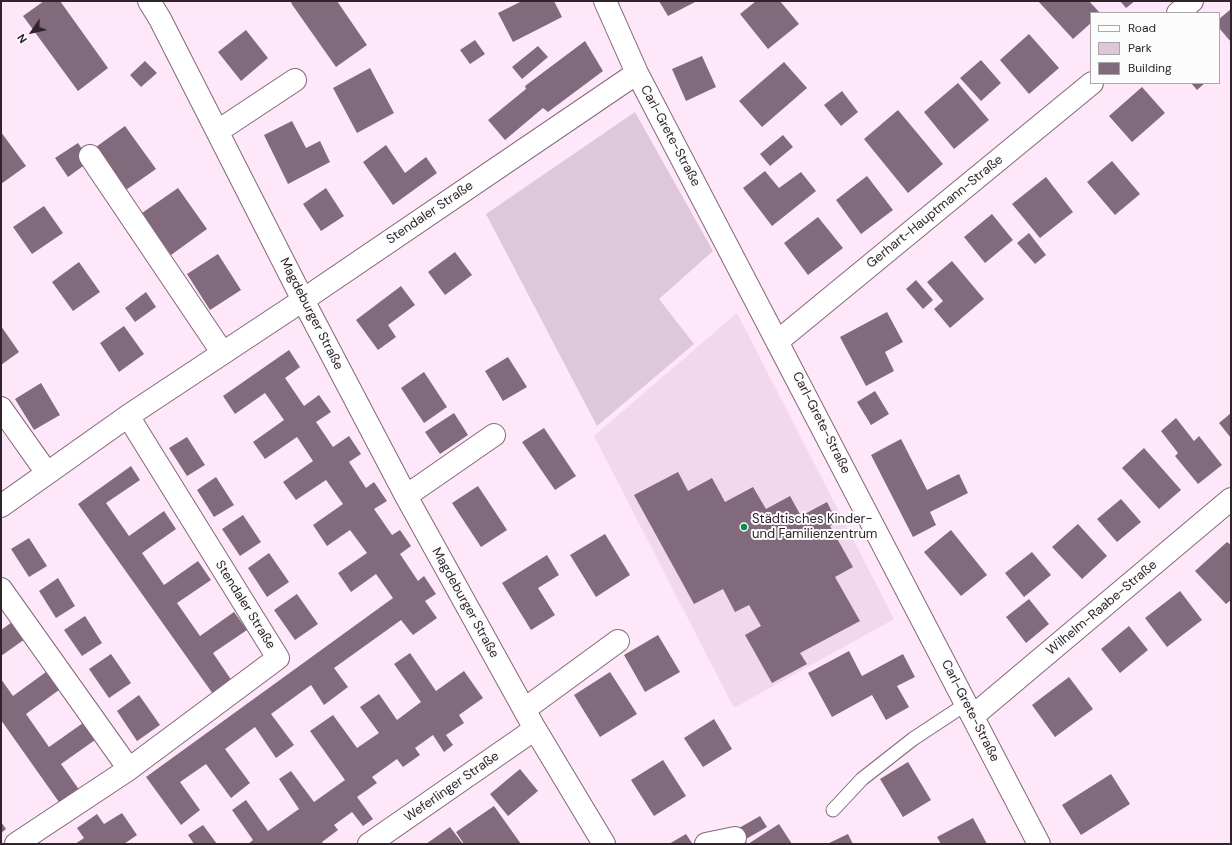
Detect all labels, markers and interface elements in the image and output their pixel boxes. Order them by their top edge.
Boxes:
north arrow [12,12,52,52]
legend [1090,12,1220,84]
text: Road [1128,20,1156,36]
text: N [14,31,30,46]
text: Park [1128,40,1152,56]
text: Building [1128,60,1172,76]
street label: Carl-Grete-Straße [637,83,703,189]
street label: Gerhart-Hauptmann-Straße [864,152,1006,272]
street label: Stendaler Straße [384,178,476,248]
street label: Magdeburger Straße [276,255,346,373]
street label: Carl-Grete-Straße [789,369,853,477]
place label: Städtisches Kinder- und Familienzentrum [752,512,877,543]
marker: Städtisches Kinder- und Familienzentrum [739,522,749,532]
street label: Magdeburger Straße [428,545,502,661]
street label: Wilhelm-Raabe-Straße [1044,557,1160,659]
street label: Stendaler Straße [212,558,278,652]
street label: Carl-Grete-Straße [938,657,1002,765]
street label: Weferlinger Straße [402,748,502,826]

